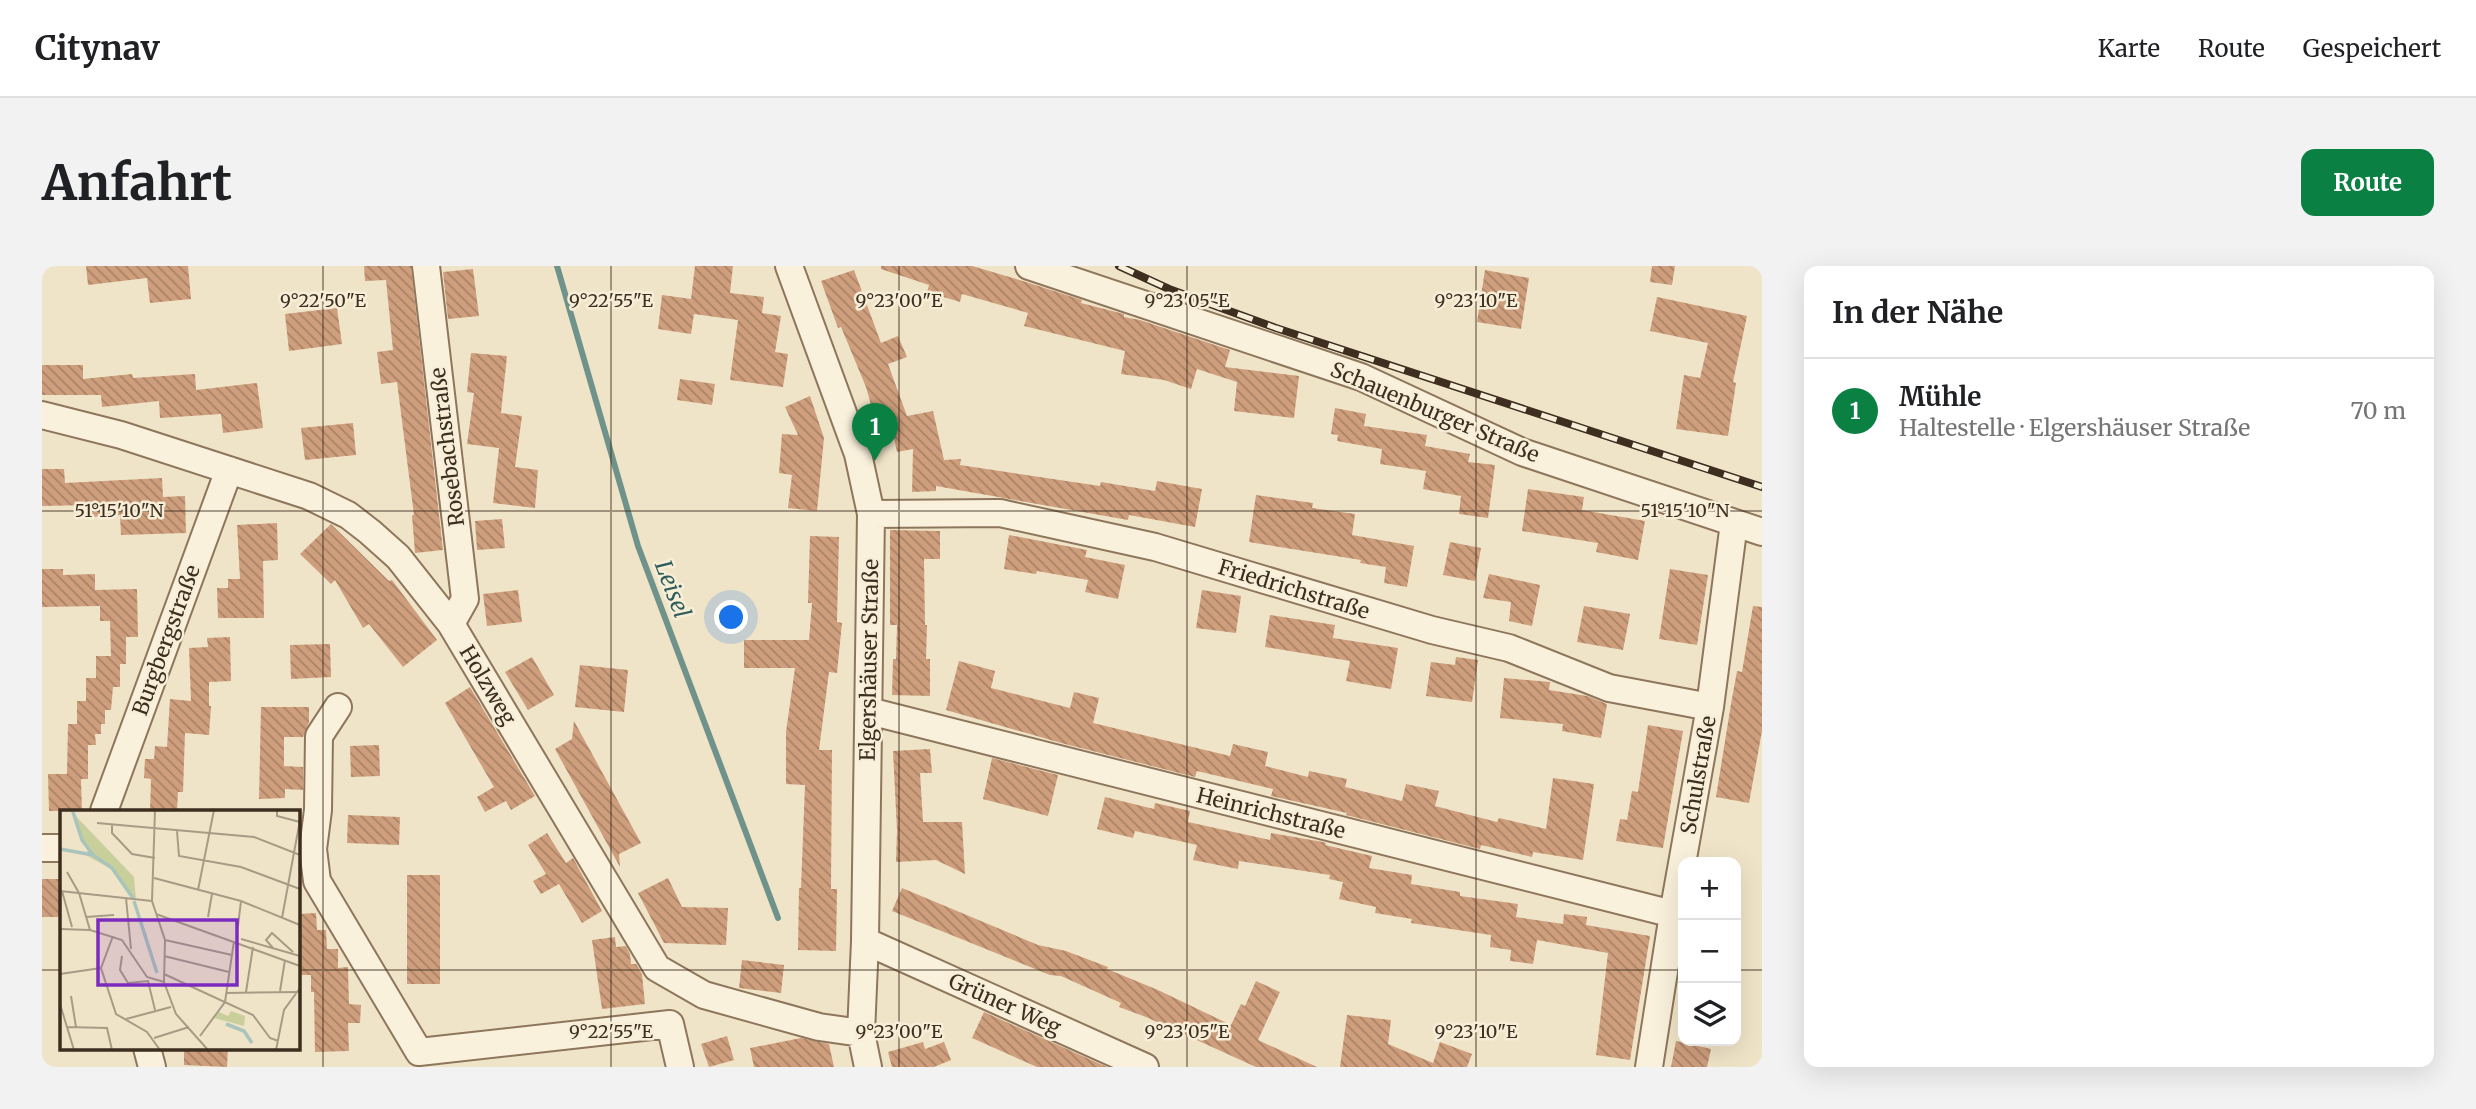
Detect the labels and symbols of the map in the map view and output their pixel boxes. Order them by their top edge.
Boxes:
text: 9°22'50"E [280,289,367,312]
text: 9°22'55"E [569,289,654,312]
text: 9°23'00"E [856,289,943,312]
text: 9°23'05"E [1145,289,1230,312]
text: 9°23'10"E [1435,289,1518,312]
street label: Schauenburger Straße [1327,356,1544,468]
street label: Rosebachstraße [424,366,470,528]
pin: 1 [852,403,898,461]
text: 51°15'10"N [75,499,164,522]
text: 51°15'10"N [1641,499,1730,522]
street label: Friedrichstraße [1215,553,1373,625]
water label: Leisel [649,556,697,622]
street label: Elgershäuser Straße [854,559,884,761]
street label: Burgbergstraße [126,561,206,719]
your location [714,600,748,634]
street label: Holzweg [454,640,522,730]
street label: Schulstraße [1674,713,1722,837]
street label: Heinrichstraße [1194,781,1348,845]
inset map [60,810,299,1049]
street label: Grüner Weg [944,967,1066,1041]
text: 9°22'55"E [569,1020,654,1043]
text: 9°23'00"E [856,1020,943,1043]
text: 9°23'05"E [1145,1020,1230,1043]
text: 9°23'10"E [1435,1020,1518,1043]

